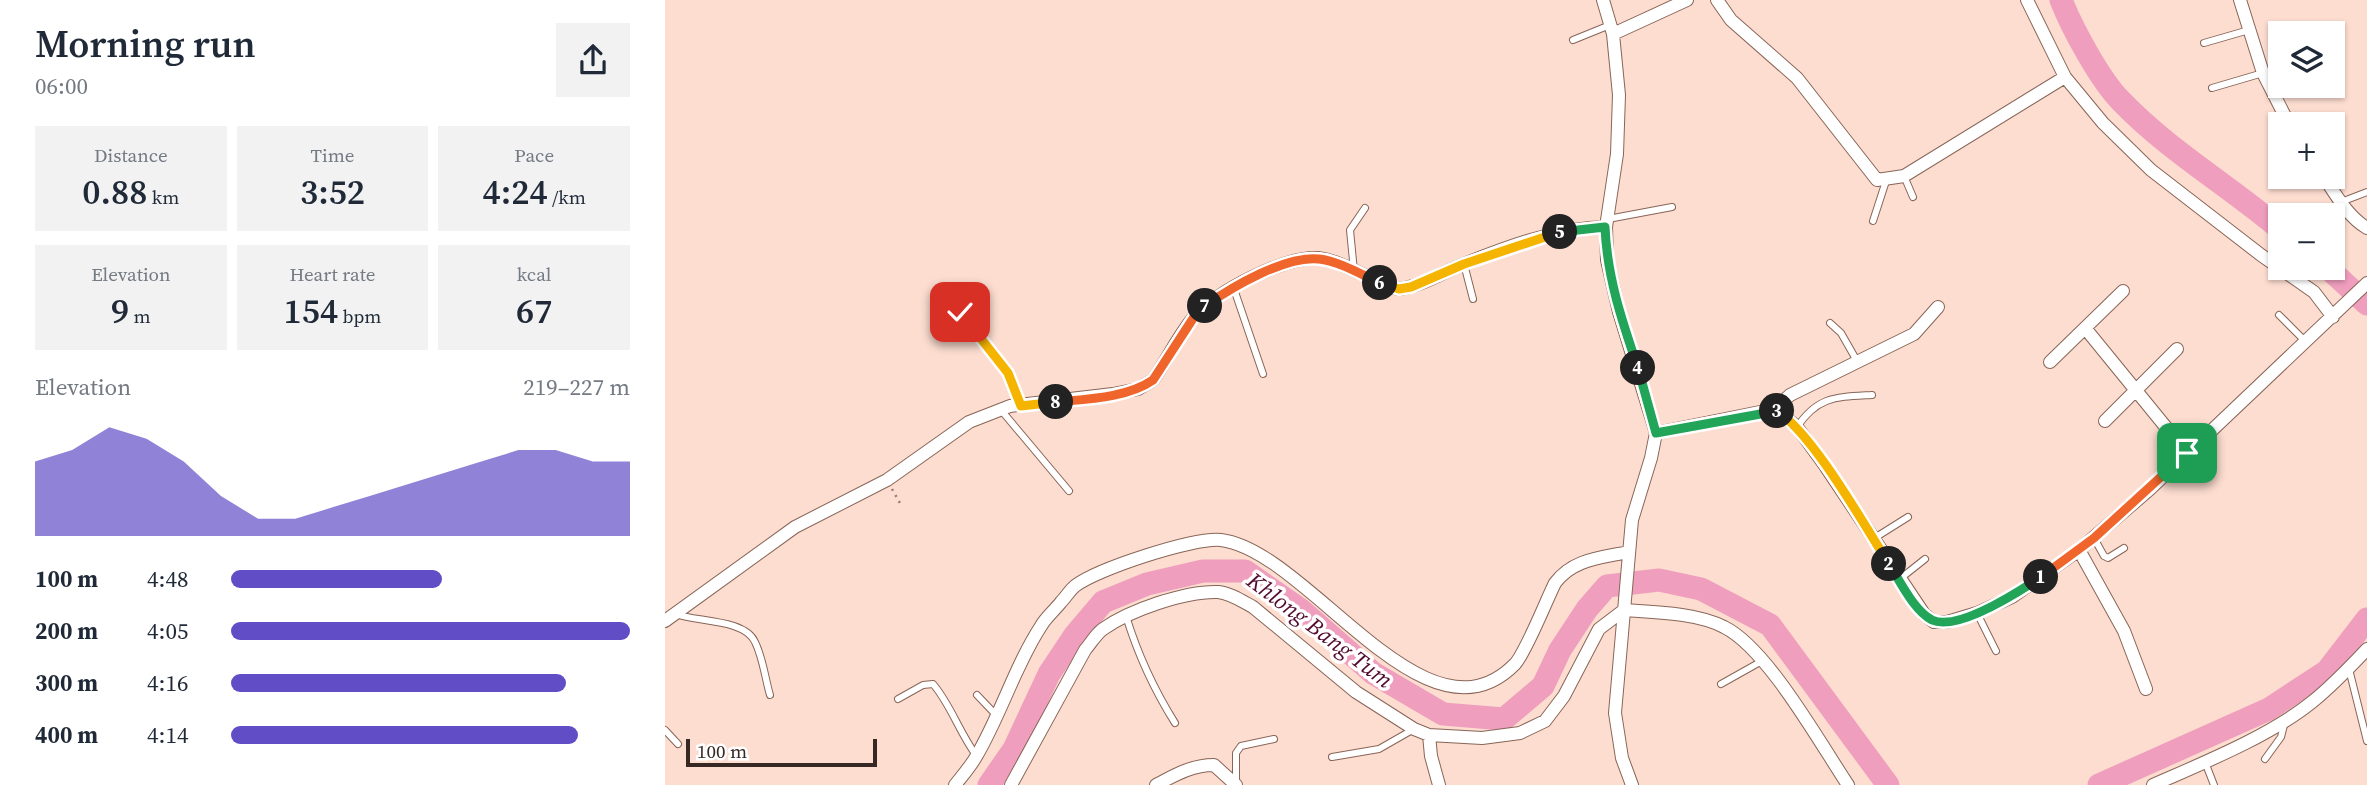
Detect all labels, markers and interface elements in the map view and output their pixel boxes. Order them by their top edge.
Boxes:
text: Morning run [35,18,256,70]
map controls [2268,21,2345,280]
button: layers [2268,21,2345,98]
button: share [556,23,630,97]
text: 06:00 [35,70,88,102]
button: + [2268,112,2345,189]
text: Distance [94,142,168,168]
text: Time [311,142,354,168]
text: Pace [514,142,554,168]
text: 0.88 [82,168,147,216]
text: 3:52 [300,168,365,216]
text: 4:24 [483,168,548,216]
text: km [147,184,179,210]
text: /km [548,184,586,210]
button: − [2268,203,2345,280]
pin: 5 [1543,215,1577,250]
text: 5 [1554,218,1565,244]
text: Elevation [91,261,171,287]
text: Heart rate [289,261,376,287]
text: kcal [517,261,551,287]
pin: 6 [1363,266,1397,300]
text: 6 [1374,269,1385,295]
pin [930,282,990,342]
text: 9 [111,287,129,335]
text: 154 [283,287,338,335]
text: 67 [516,287,552,335]
pin: 7 [1187,288,1223,324]
text: 7 [1199,292,1210,318]
icon: check [941,293,979,331]
text: m [129,303,151,329]
text: bpm [338,303,382,329]
pin: 4 [1621,350,1655,386]
text: 4 [1632,354,1643,380]
text: Elevation [35,371,131,403]
text: 219–227 m [523,371,630,403]
pin: 8 [1039,384,1073,420]
text: 8 [1050,388,1061,414]
pin: 3 [1759,394,1795,428]
text: 3 [1771,397,1782,423]
pin [2157,423,2217,483]
icon: arrive [2168,434,2206,472]
pin: 2 [1871,546,1907,582]
text: 2 [1883,550,1894,576]
pin: 1 [2023,560,2059,594]
text: 100 m [35,563,98,595]
text: 4:48 [147,563,188,595]
text: 1 [2035,563,2046,589]
water label: Khlong Bang Tum [1240,564,1400,696]
text: 200 m [35,615,98,647]
text: 4:05 [147,615,188,647]
text: 300 m [35,667,98,699]
text: 4:16 [147,667,188,699]
text: 400 m [35,719,98,751]
text: 4:14 [147,719,188,751]
scale bar [686,736,877,768]
text: 100 m [697,738,747,764]

